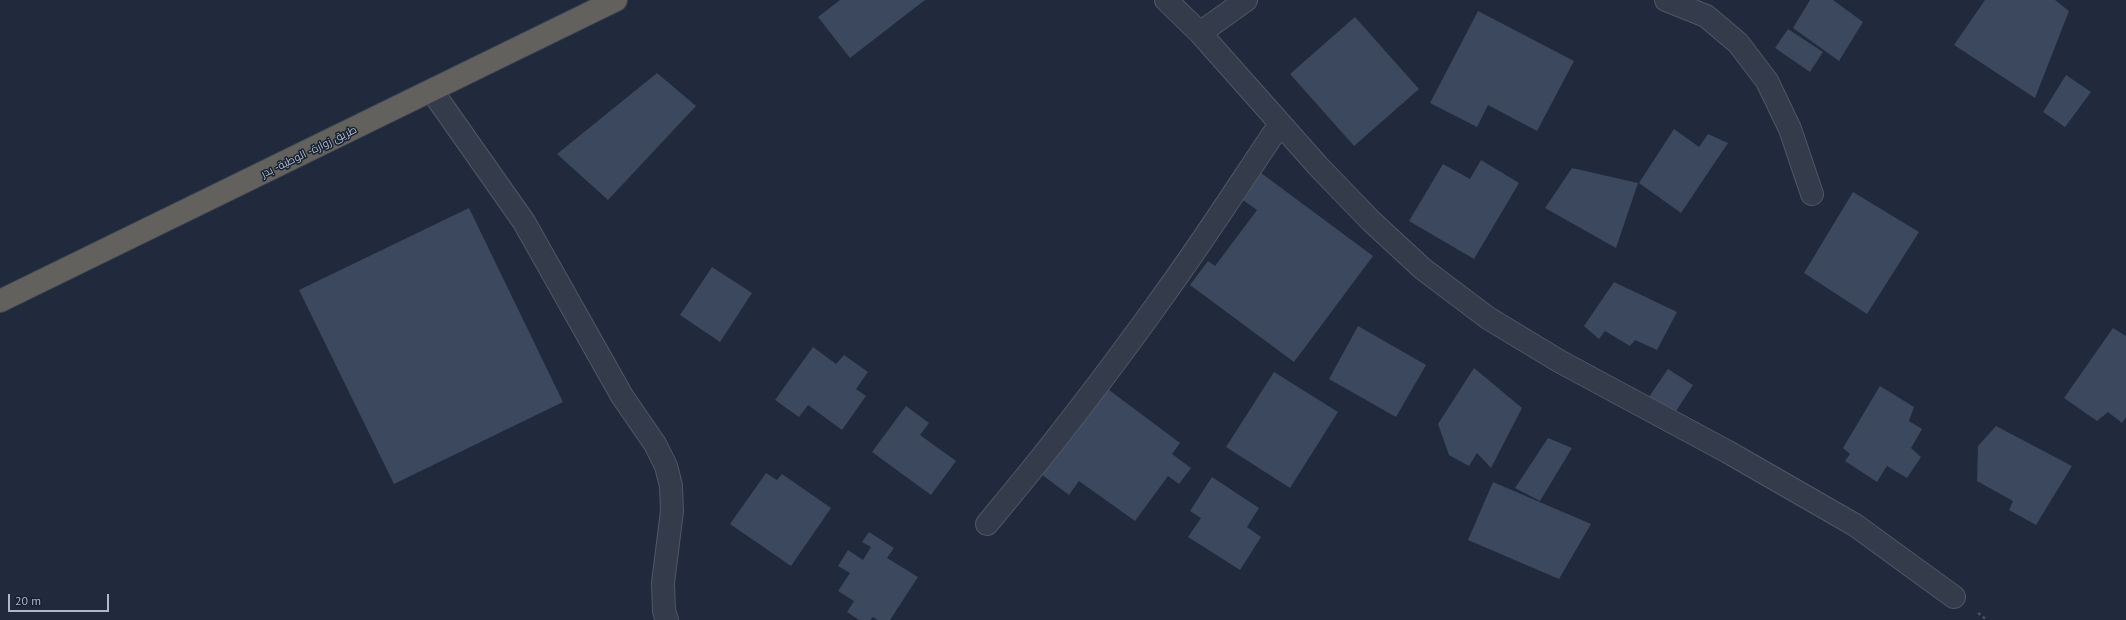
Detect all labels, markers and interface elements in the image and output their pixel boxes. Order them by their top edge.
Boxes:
street label: طريق زوارة- الوطية- بدر [259,123,359,181]
scale bar [10,586,111,612]
text: 20 m [15,593,41,608]

